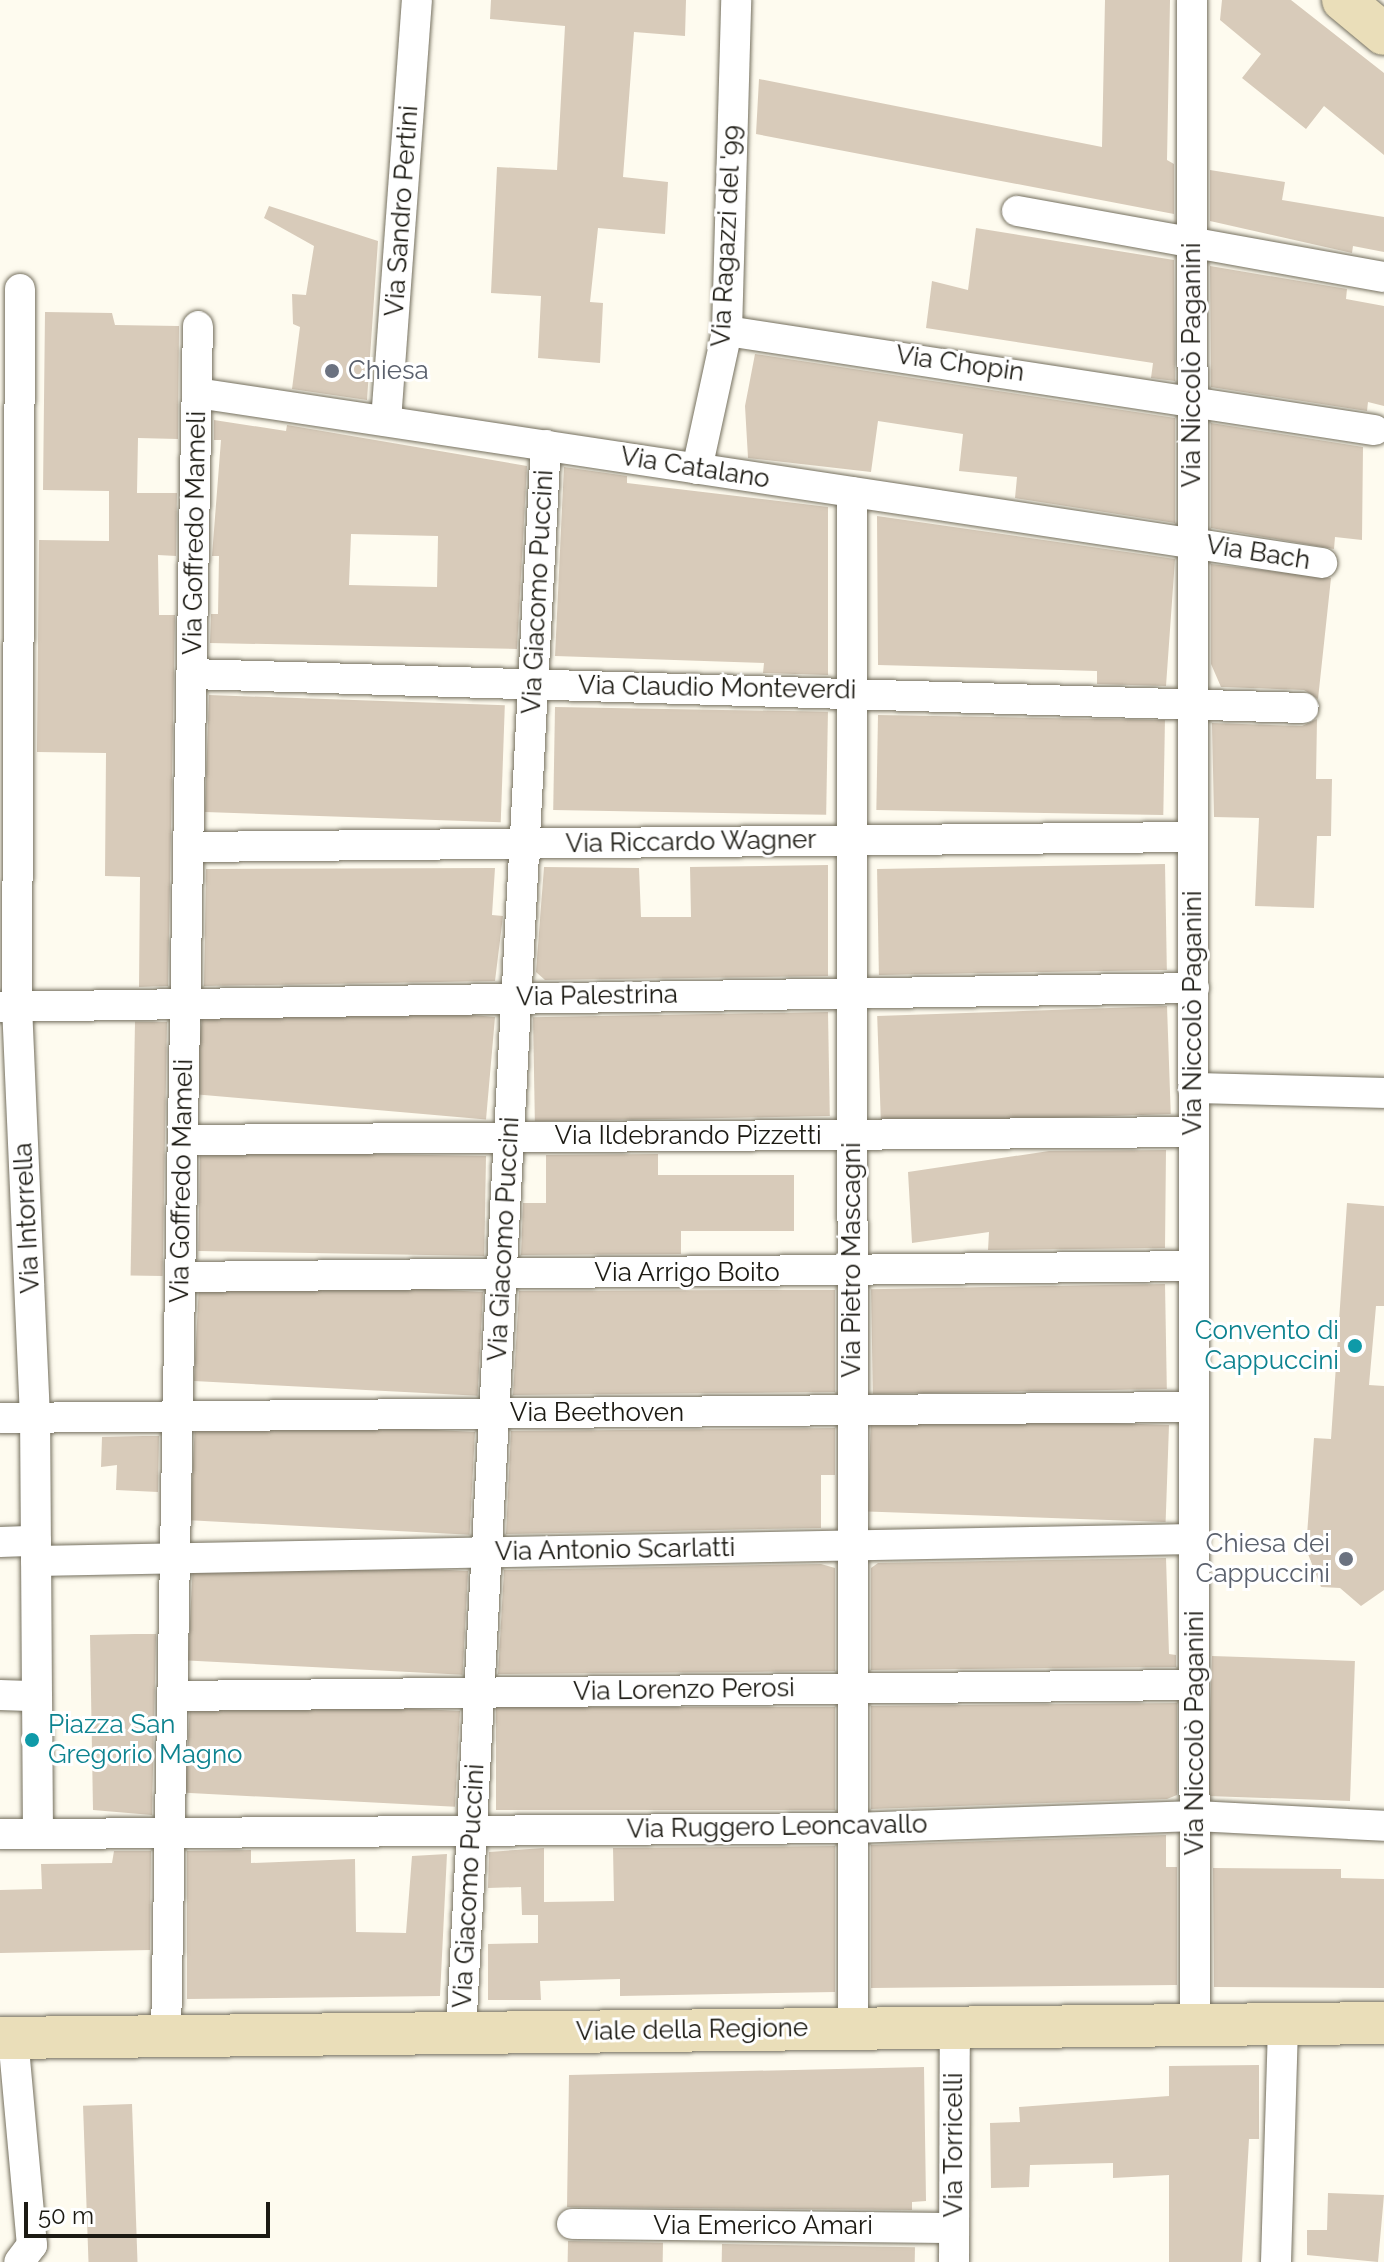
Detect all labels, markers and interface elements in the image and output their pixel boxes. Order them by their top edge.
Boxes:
street label: Via Sandro Pertini [379,104,425,318]
street label: Via Ragazzi del '99 [706,124,748,348]
street label: Via Niccolò Paganini [1176,243,1208,487]
street label: Via Chopin [894,340,1026,388]
place label: Chiesa [348,355,429,387]
marker: Chiesa [323,362,341,380]
street label: Via Goffredo Mameli [177,411,213,655]
street label: Via Catalano [618,441,772,495]
street label: Via Giacomo Puccini [516,469,560,715]
street label: Via Bach [1204,529,1312,577]
street label: Via Claudio Monteverdi [578,670,856,706]
street label: Via Riccardo Wagner [565,824,817,860]
street label: Via Niccolò Paganini [1177,891,1209,1135]
street label: Via Palestrina [516,979,678,1013]
street label: Via Goffredo Mameli [164,1059,200,1303]
street label: Via Giacomo Puccini [482,1116,526,1362]
street label: Via Ildebrando Pizzetti [554,1120,822,1152]
street label: Via Intorrella [7,1142,47,1294]
street label: Via Pietro Mascagni [836,1142,868,1378]
street label: Via Arrigo Boito [594,1257,780,1289]
place label: Convento di Cappuccini [1195,1315,1339,1376]
marker: Convento di Cappuccini [1346,1337,1364,1355]
street label: Via Beethoven [510,1397,684,1429]
place label: Chiesa dei Cappuccini [1196,1528,1330,1590]
street label: Via Antonio Scarlatti [494,1532,736,1568]
marker: Chiesa dei Cappuccini [1337,1550,1355,1568]
street label: Via Niccolò Paganini [1179,1611,1211,1855]
street label: Via Lorenzo Perosi [573,1672,795,1708]
place label: Piazza San Gregorio Magno [48,1709,243,1770]
marker: Piazza San Gregorio Magno [23,1731,41,1749]
street label: Via Giacomo Puccini [447,1763,491,2009]
street label: Via Ruggero Leoncavallo [626,1809,928,1845]
street label: Viale della Regione [576,2012,808,2048]
street label: Via Torricelli [938,2072,970,2218]
scale bar [28,2186,274,2236]
text: 50 m [38,2201,94,2230]
street label: Via Emerico Amari [653,2210,873,2242]

